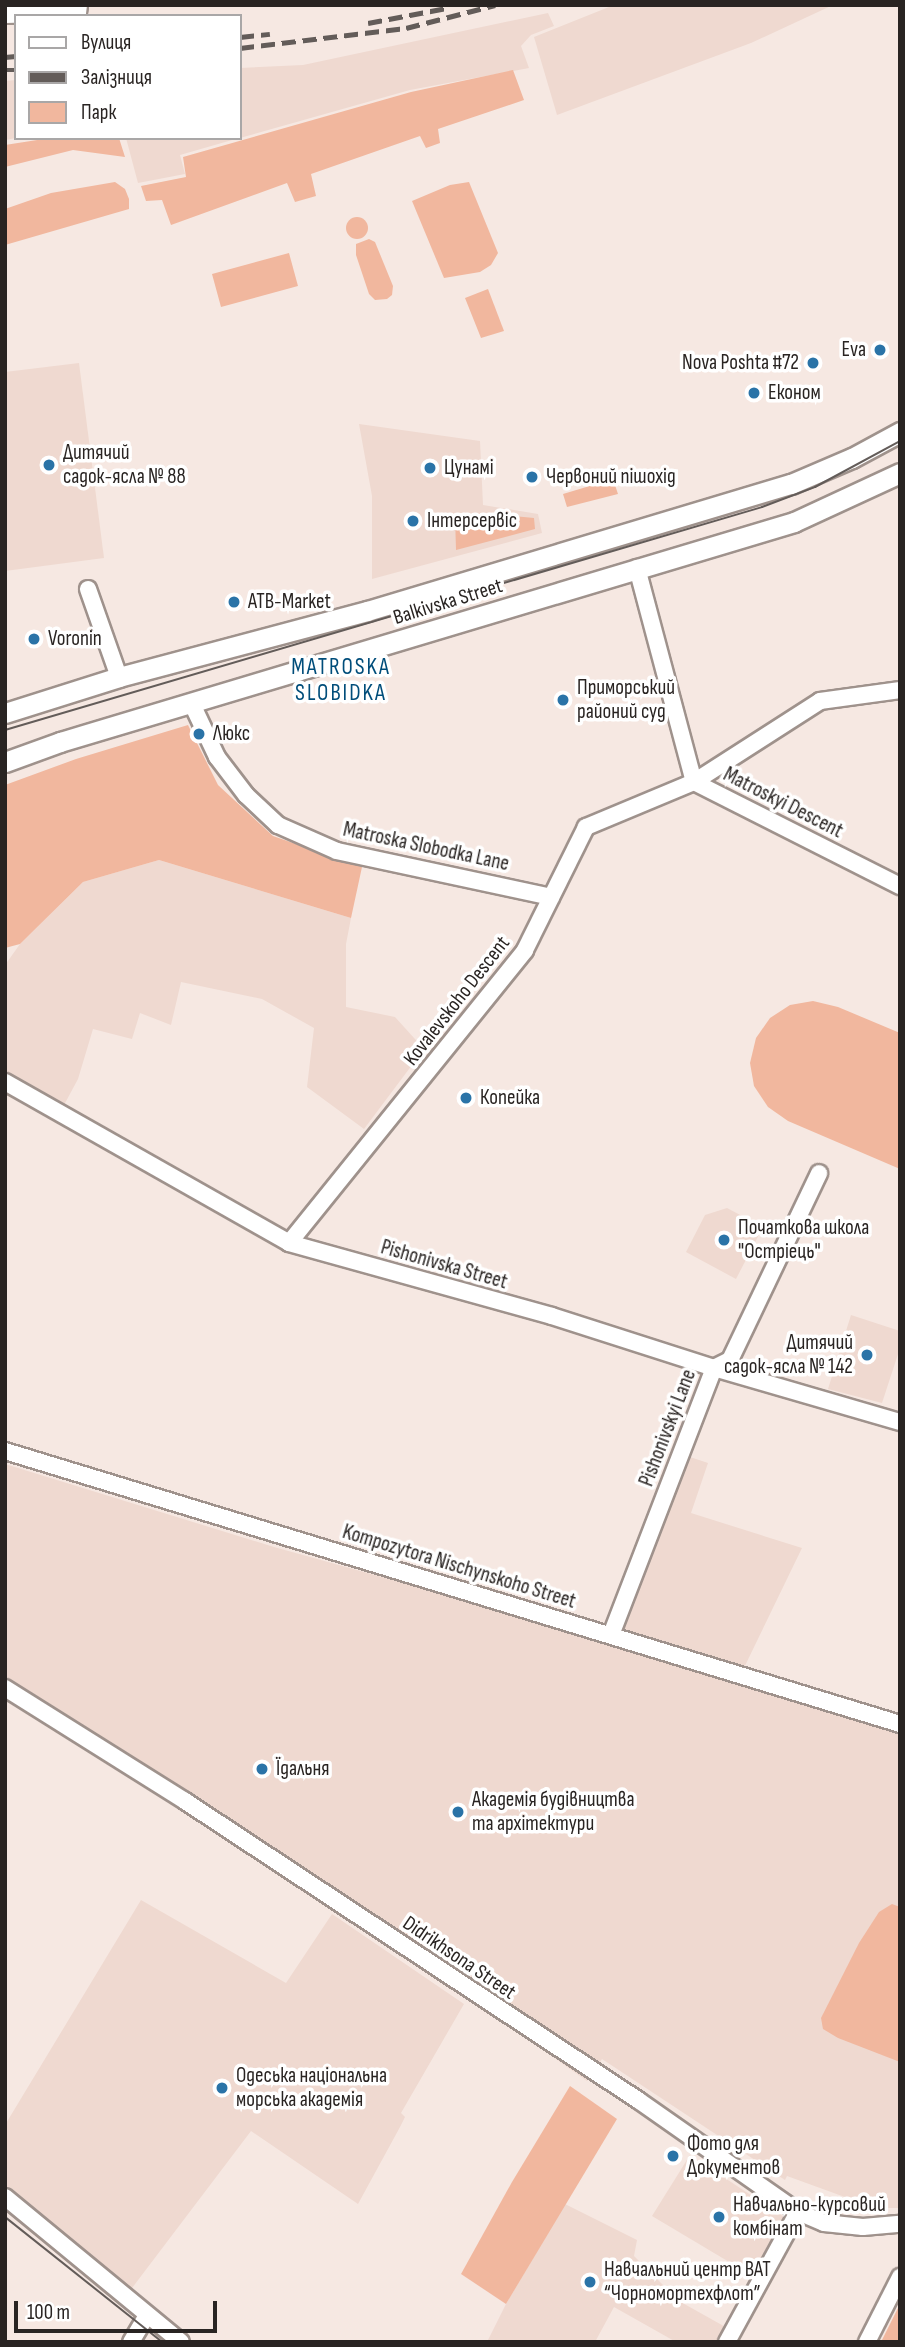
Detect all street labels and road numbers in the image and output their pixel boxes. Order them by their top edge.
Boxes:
street label: Balkivska Street [390,573,506,631]
street label: Matroskyi Descent [719,762,847,844]
street label: Matroska Slobodka Lane [341,817,511,877]
street label: Kovalevskoho Descent [399,931,515,1071]
street label: Pishonivska Street [378,1235,510,1295]
street label: Pishonivskyi Lane [634,1366,702,1490]
street label: Kompozytora Nischynskoho Street [339,1520,579,1614]
street label: Didrikhsona Street [398,1911,520,2005]

